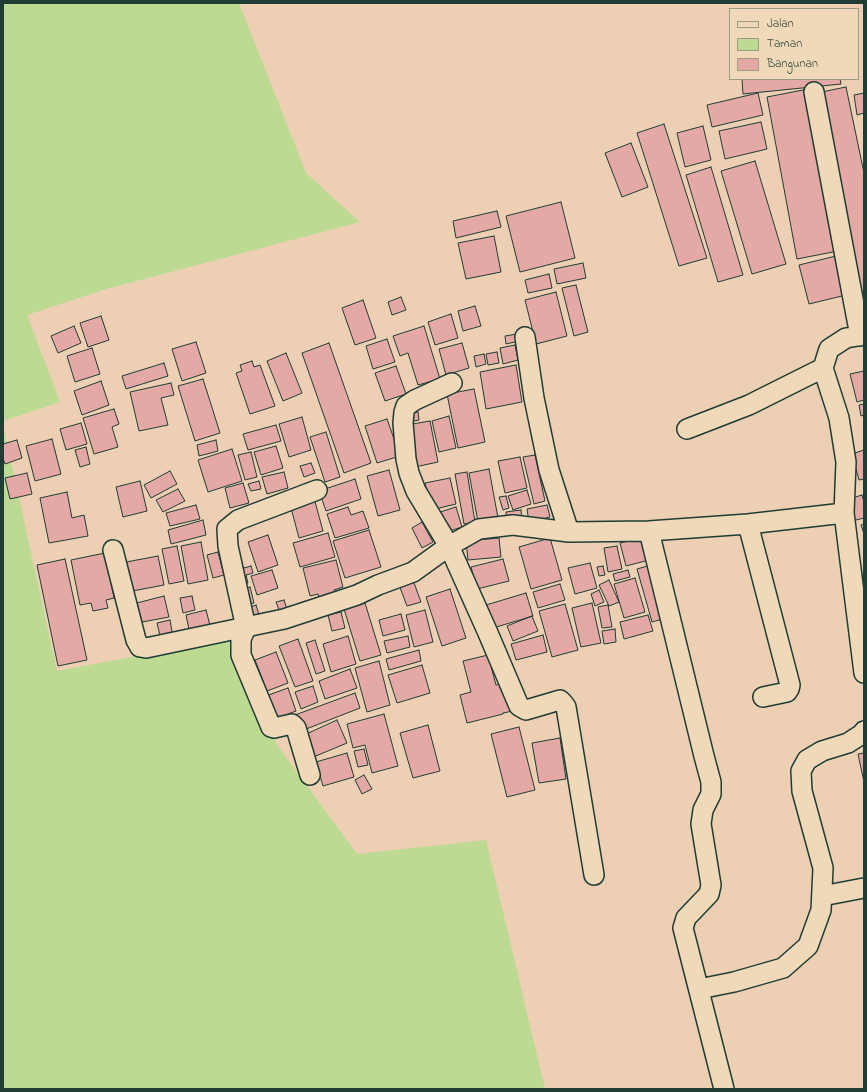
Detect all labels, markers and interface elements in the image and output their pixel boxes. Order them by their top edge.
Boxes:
legend [729,8,859,80]
text: Jalan [767,15,794,33]
text: Taman [767,35,802,53]
text: Bangunan [767,55,818,73]

